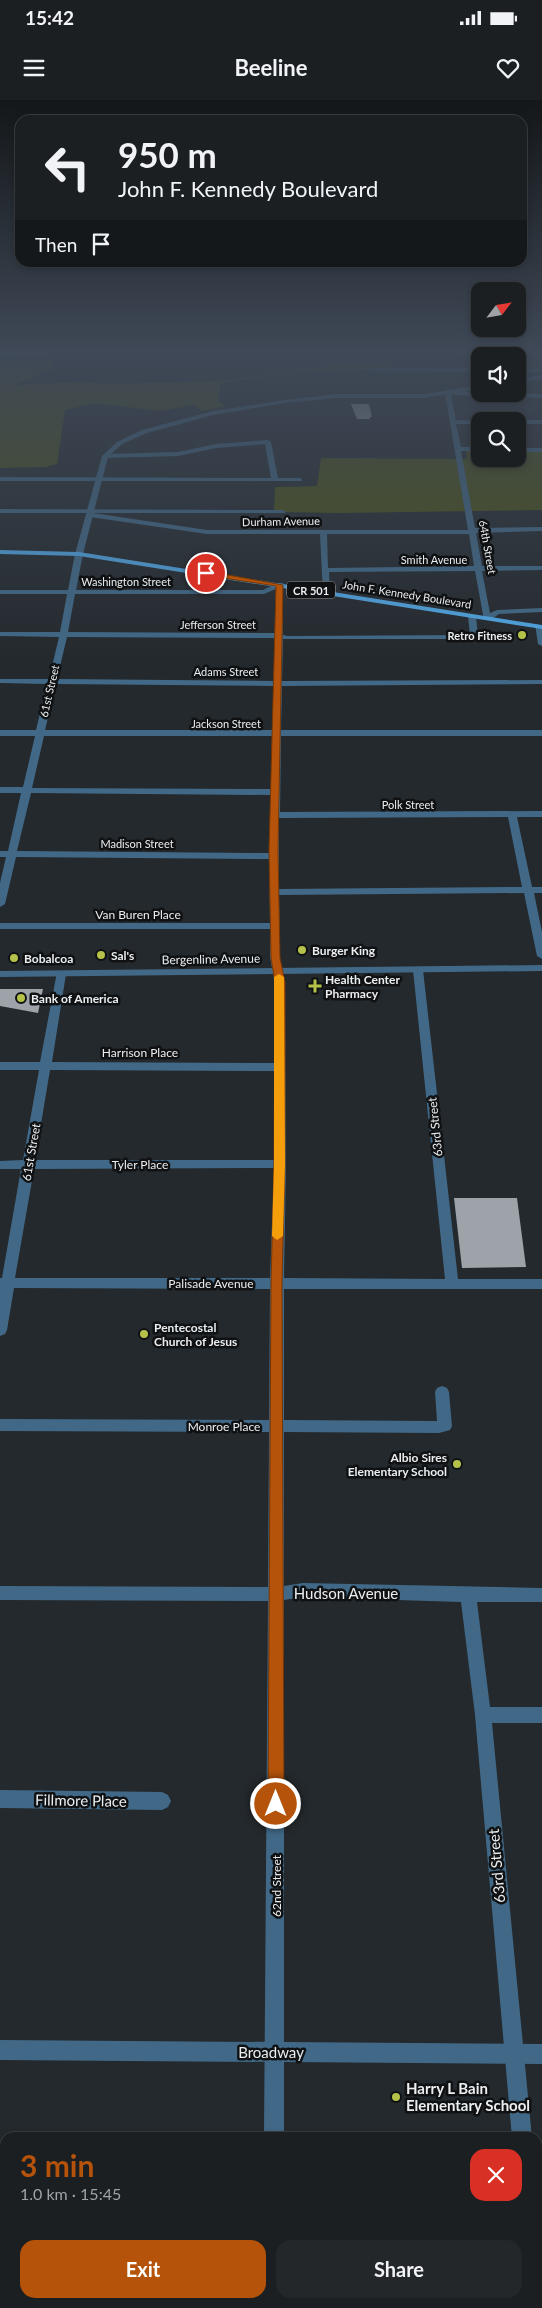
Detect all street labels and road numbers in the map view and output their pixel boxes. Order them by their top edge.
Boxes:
street label: Durham Avenue [242,514,320,528]
street label: 64th Street [477,519,499,575]
street label: Smith Avenue [401,553,467,566]
street label: Washington Street [81,575,171,588]
street label: John F. Kennedy Boulevard [342,577,472,611]
road number: CR 501 [287,582,335,598]
street label: Jefferson Street [180,618,256,631]
street label: 61st Street [37,664,61,718]
street label: Adams Street [194,665,258,678]
street label: Jackson Street [191,717,261,730]
street label: Polk Street [382,798,434,811]
street label: Madison Street [100,837,174,850]
street label: Van Buren Place [95,907,181,922]
street label: Bergenline Avenue [162,951,260,967]
street label: Harrison Place [102,1045,178,1060]
street label: 63rd Street [424,1096,446,1157]
street label: 61st Street [19,1121,44,1182]
street label: Tyler Place [112,1157,168,1172]
street label: Palisade Avenue [168,1276,254,1291]
street label: Monroe Place [188,1419,260,1434]
street label: Hudson Avenue [294,1584,398,1602]
street label: Fillmore Place [35,1790,127,1810]
street label: 63rd Street [484,1828,508,1904]
street label: 62nd Street [269,1854,284,1917]
street label: Broadway [238,2043,304,2061]

